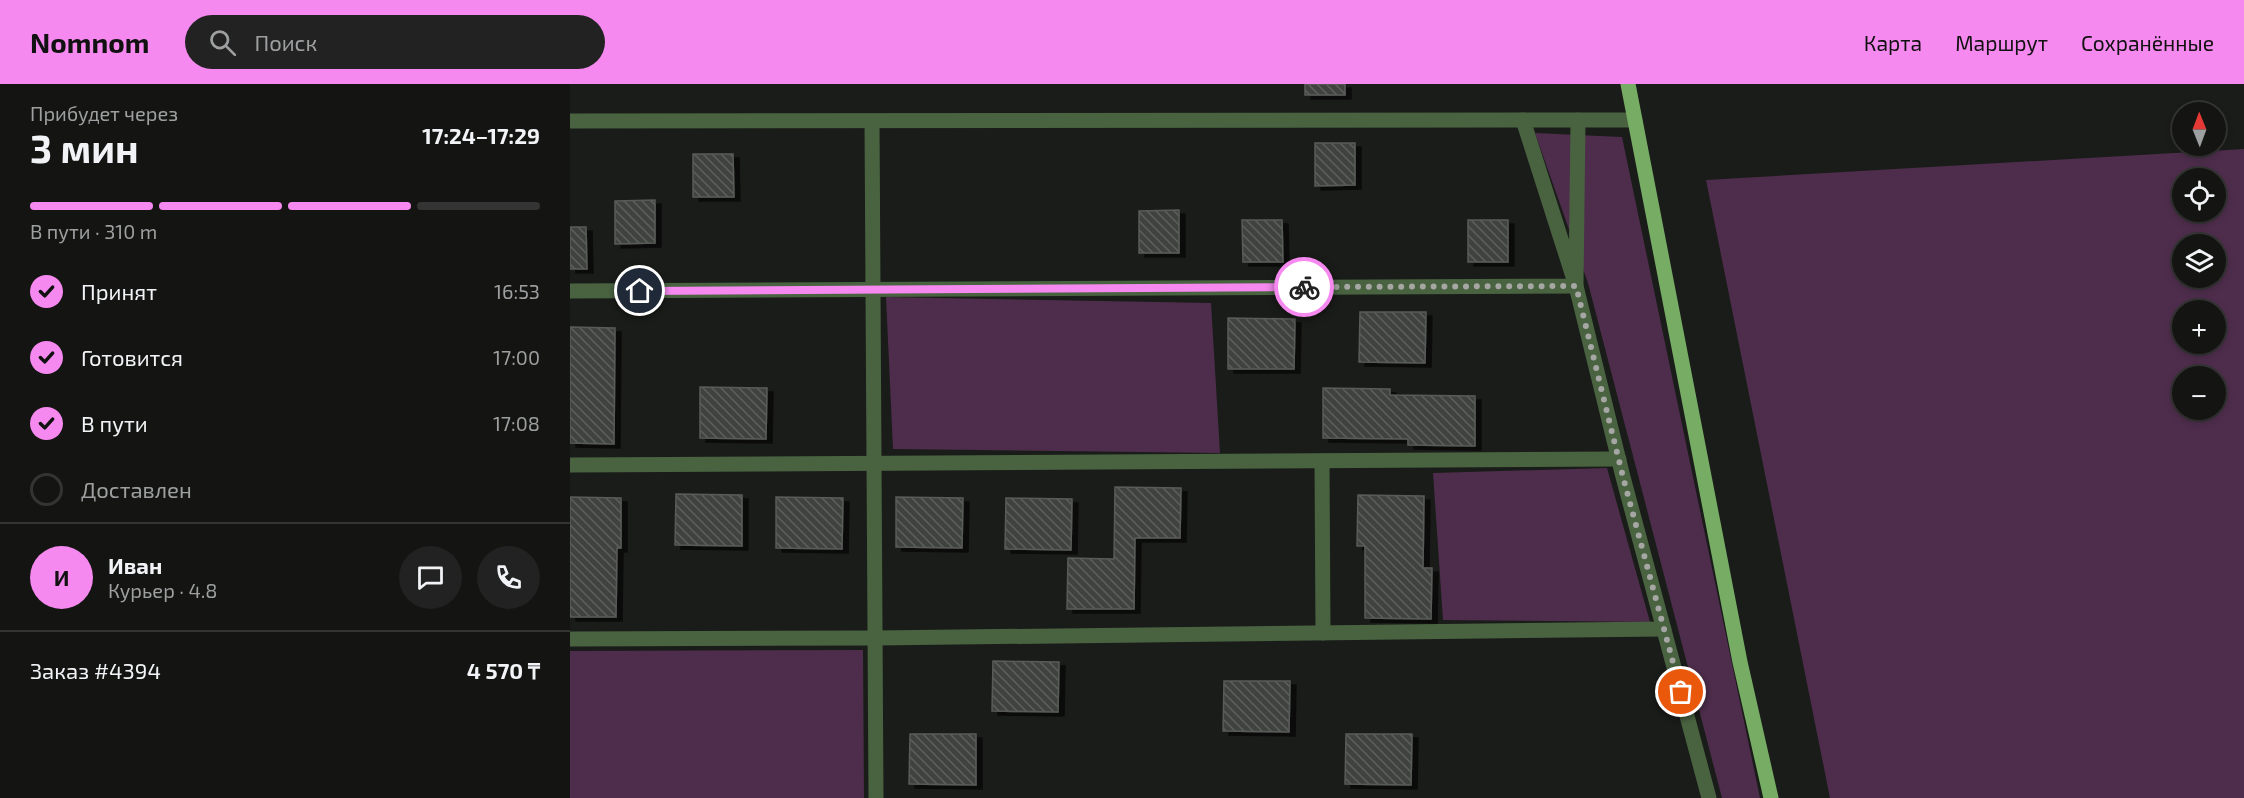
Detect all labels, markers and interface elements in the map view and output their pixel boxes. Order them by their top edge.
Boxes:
search box [185,15,605,69]
text: Nomnom [30,25,149,59]
icon: search [206,26,239,59]
text: Поиск [254,29,317,55]
text: Карта [1864,30,1922,55]
text: Маршрут [1955,30,2048,55]
text: Сохранённые [2081,30,2214,55]
text: Прибудет через [30,101,178,125]
north arrow [2172,102,2226,156]
map controls [2172,102,2226,420]
text: 17:24–17:29 [422,122,540,148]
text: 3 мин [30,124,139,171]
button: locate [2172,168,2226,222]
text: В пути · 310 m [30,219,157,243]
button: layers [2172,234,2226,288]
courier [1274,257,1334,317]
pin [614,265,665,316]
icon: bike [1288,271,1321,304]
icon: home [623,274,656,307]
icon: check [30,275,63,308]
text: Принят [81,278,157,304]
text: 16:53 [494,279,540,303]
button: + [2172,300,2226,354]
icon: check [30,341,63,374]
text: Готовится [81,344,183,370]
text: 17:00 [493,345,540,369]
button: − [2172,366,2226,420]
icon: check [30,407,63,440]
text: В пути [81,410,148,436]
text: 17:08 [493,411,540,435]
text: Доставлен [81,476,192,502]
button: chat [399,546,462,609]
button: phone [477,546,540,609]
text: Иван [108,552,162,578]
text: И [54,564,69,590]
text: Курьер · 4.8 [108,578,217,602]
text: Заказ #4394 [30,657,161,683]
text: 4 570 ₸ [467,657,540,683]
pin [1655,666,1706,717]
icon: bag [1664,675,1697,708]

